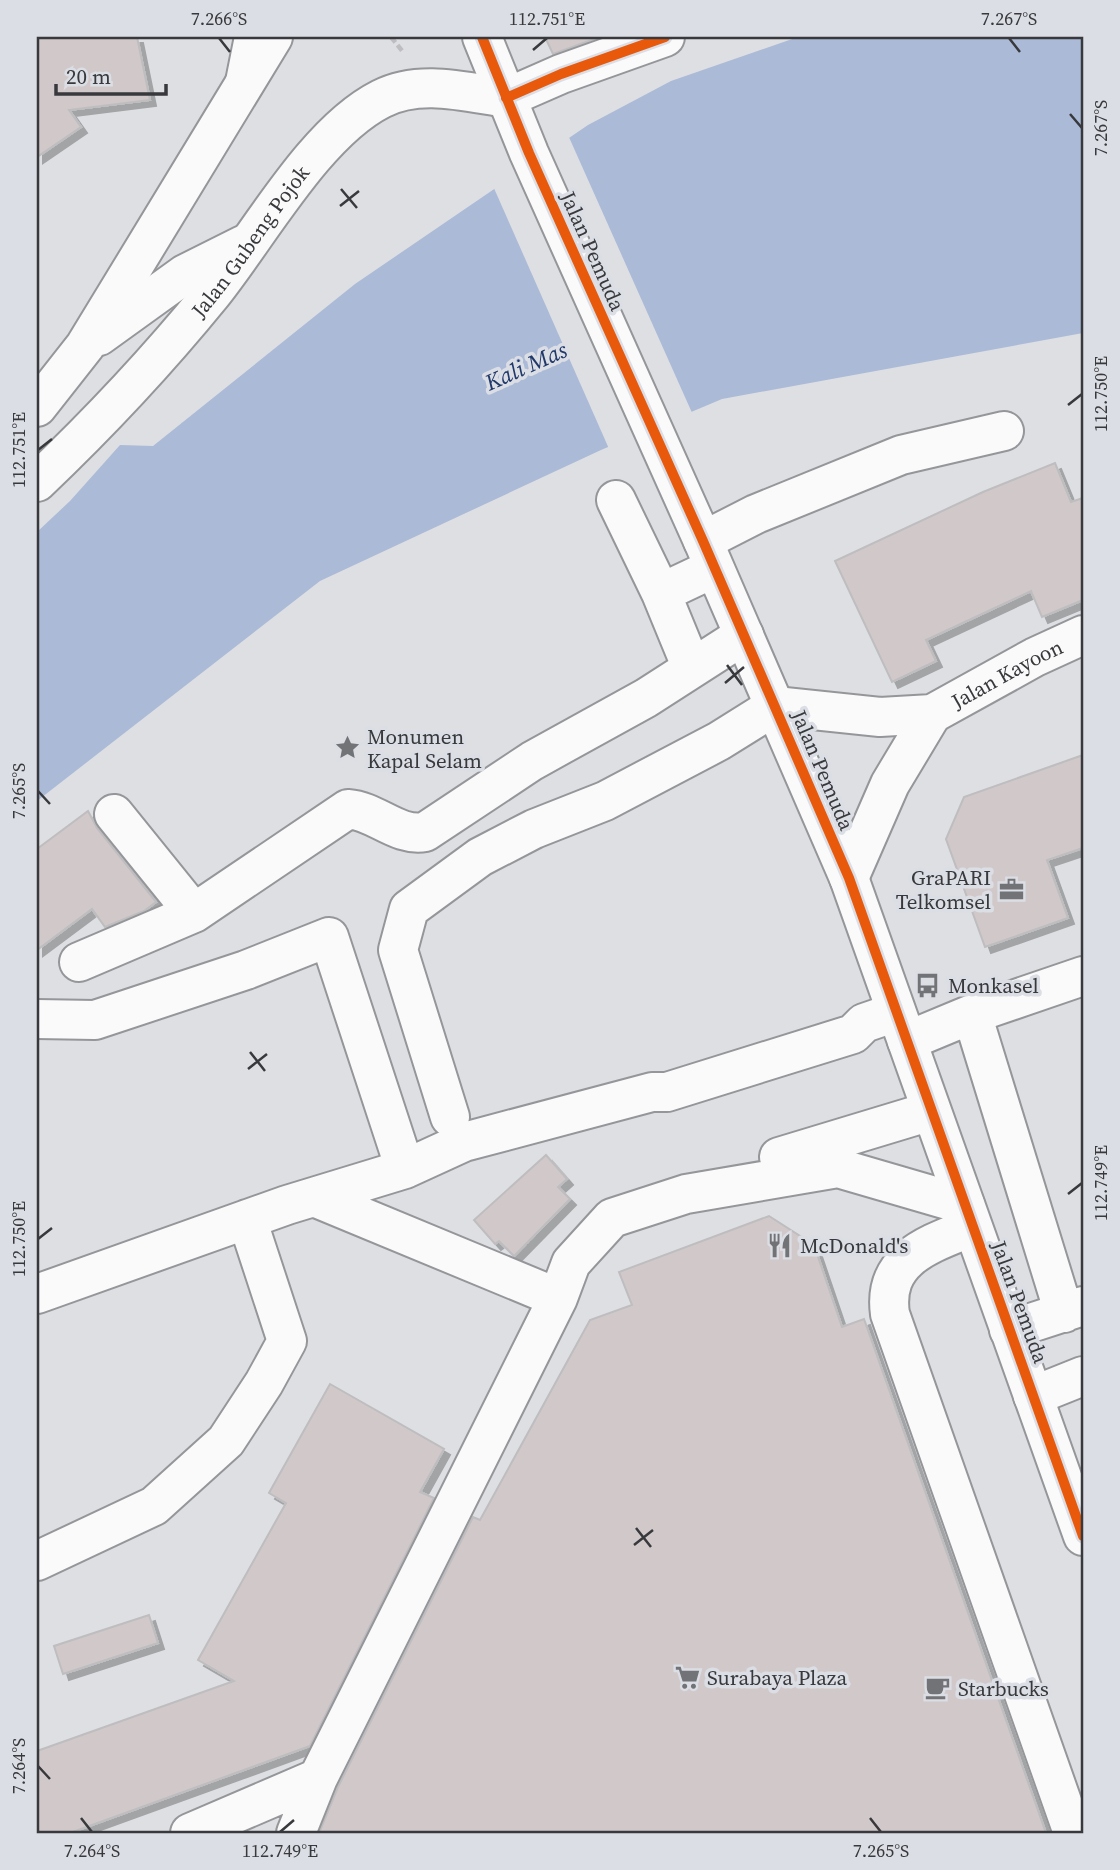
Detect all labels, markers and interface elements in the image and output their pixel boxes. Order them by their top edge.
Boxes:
text: 7.266°S [191,6,247,31]
text: 112.751°E [509,6,585,31]
text: 7.267°S [981,6,1037,31]
scale bar [56,52,166,96]
text: 20 m [66,62,111,91]
text: 7.267°S [1088,100,1113,156]
street label: Jalan Gubeng Pojok [184,158,316,324]
street label: Jalan Pemuda [553,186,632,316]
water label: Kali Mas [479,333,573,399]
text: 112.750°E [1088,356,1113,432]
text: 112.751°E [6,412,31,488]
street label: Jalan Kayoon [945,632,1068,716]
street label: Jalan Pemuda [784,704,862,835]
place label: Monumen Kapal Selam [367,722,482,775]
place icon: Monumen Kapal Selam [333,734,361,762]
text: 7.265°S [6,763,31,819]
place label: GraPARI Telkomsel [896,863,991,916]
office icon: GraPARI Telkomsel [997,875,1025,903]
bus stop icon: Monkasel [914,971,942,999]
place label: Monkasel [948,971,1039,1000]
text: 112.749°E [1088,1145,1113,1221]
text: 112.750°E [6,1201,31,1277]
restaurant icon: McDonald's [766,1231,794,1259]
place label: McDonald's [800,1231,908,1260]
street label: Jalan Pemuda [984,1236,1056,1367]
supermarket icon: Surabaya Plaza [673,1663,701,1691]
place label: Surabaya Plaza [707,1663,847,1692]
cafe icon: Starbucks [924,1674,952,1702]
place label: Starbucks [958,1674,1049,1703]
text: 7.264°S [6,1738,31,1794]
text: 7.264°S [64,1838,120,1863]
text: 112.749°E [242,1838,318,1863]
text: 7.265°S [853,1838,909,1863]

